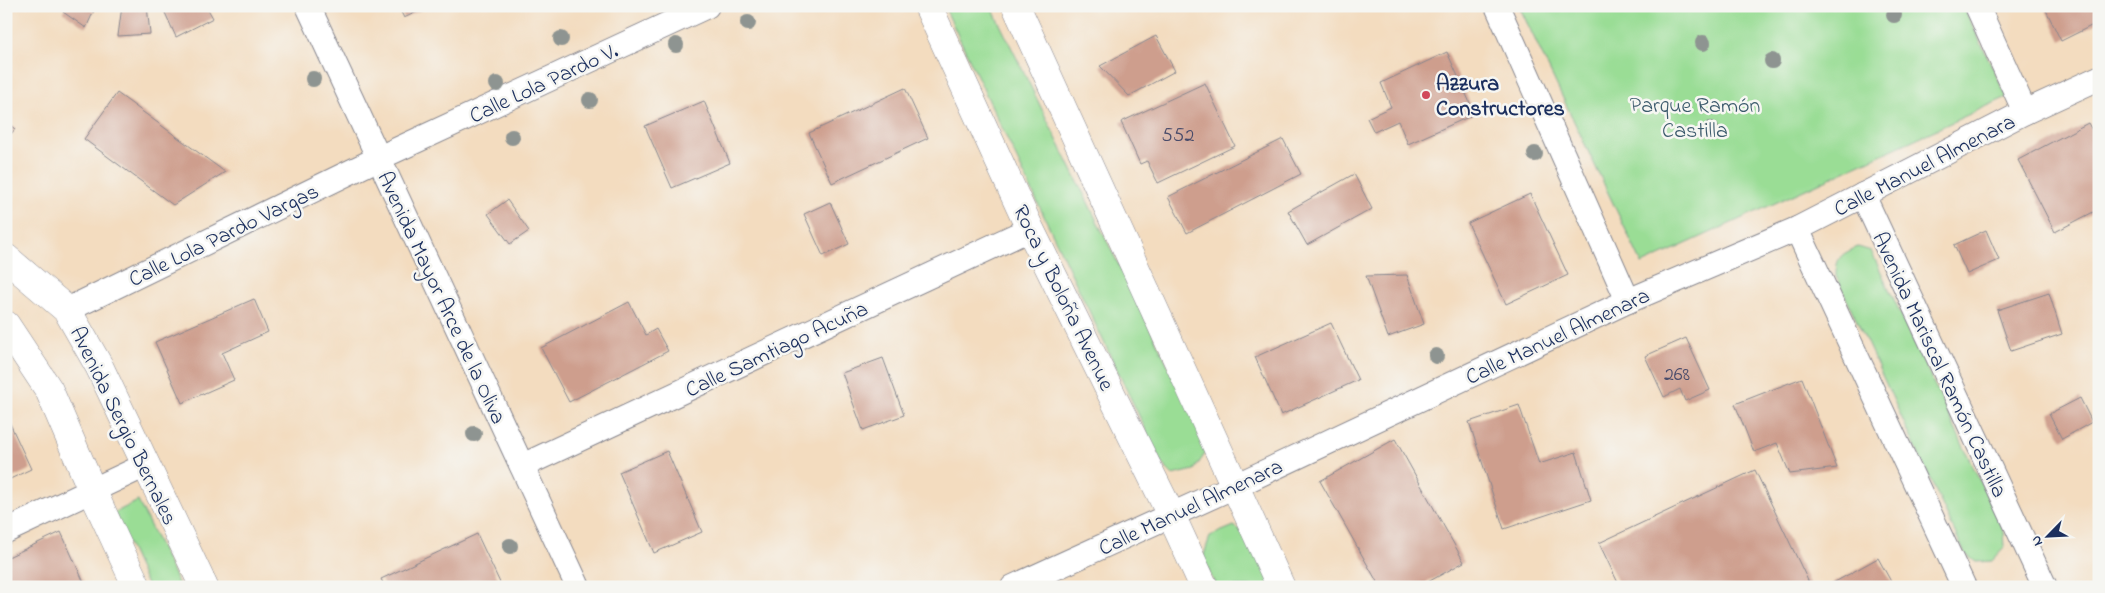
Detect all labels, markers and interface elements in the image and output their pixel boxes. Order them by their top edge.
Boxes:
street label: Calle Lola Pardo V. [465,36,624,133]
place label: Azzura Constructores [1436,69,1565,126]
marker: Azzura Constructores [1420,89,1432,101]
park label: Parque Ramón Castilla [1630,91,1760,148]
street label: Calle Manuel Almenara [1829,107,2022,226]
house number: 552 [1162,122,1194,151]
street label: Avenida Mayor Arce de la Oliva [367,167,513,430]
street label: Calle Lola Pardo Vargas [124,177,325,298]
street label: Roca y Boloña Avenue [1002,200,1121,397]
street label: Avenida Mariscal Ramón Castilla [1863,227,2014,503]
street label: Calle Manuel Almenara [1461,281,1656,394]
street label: Calle Samtiago Acuña [681,294,874,408]
street label: Avenida Sergio Bernales [59,321,184,532]
house number: 268 [1664,361,1690,390]
street label: Calle Manuel Almenara [1094,452,1289,565]
north arrow [2022,510,2072,560]
text: N [2026,532,2049,549]

